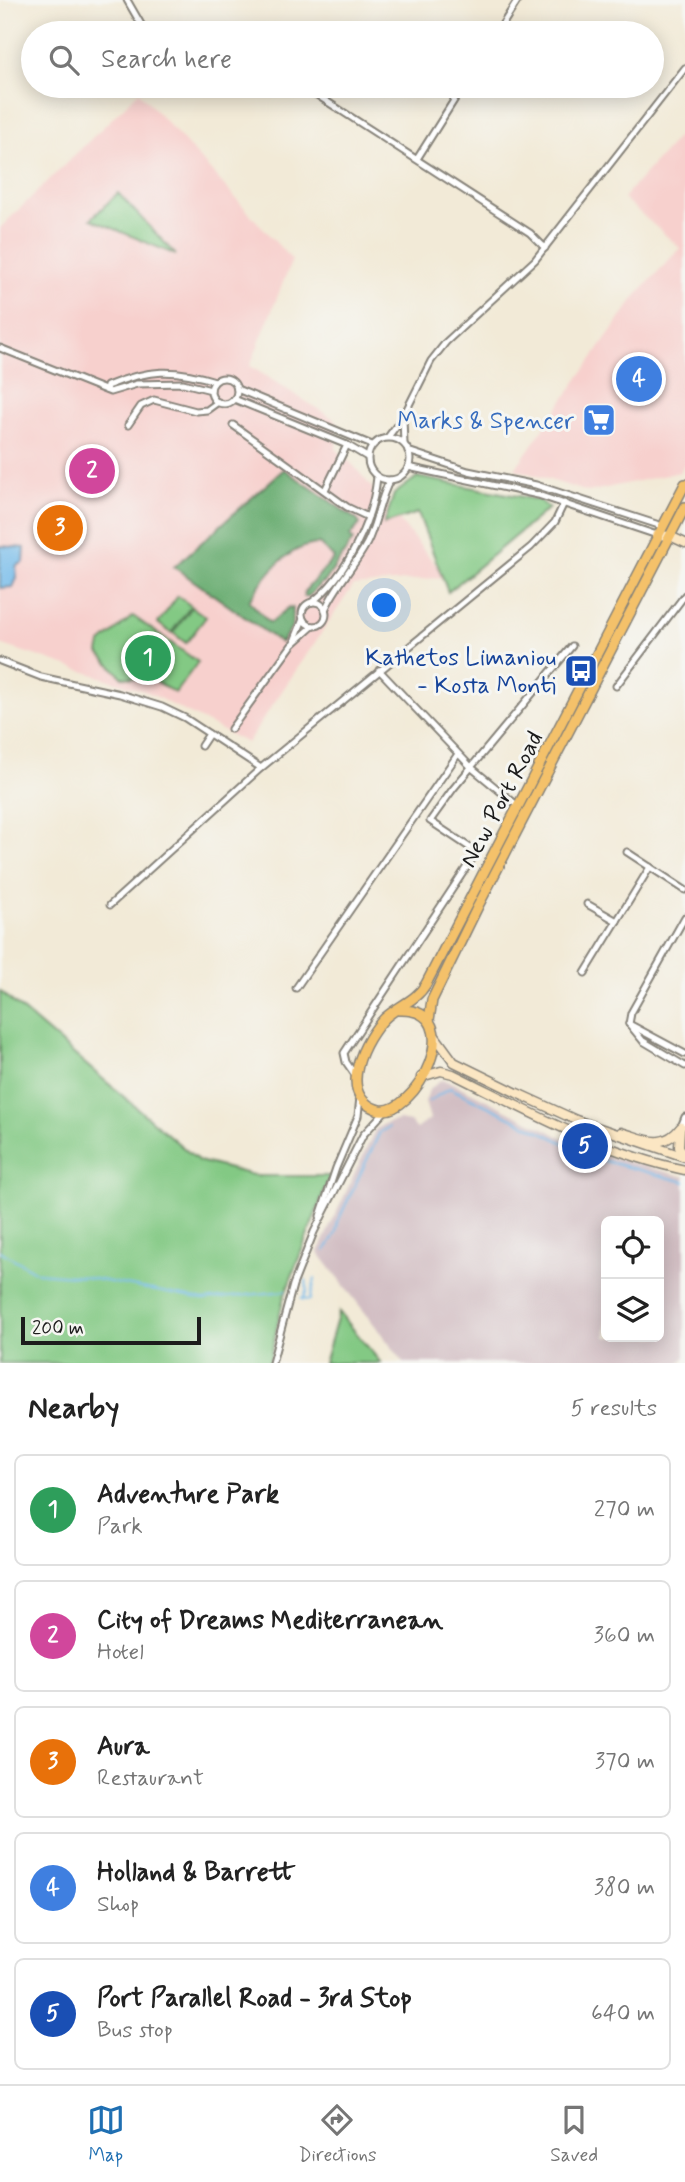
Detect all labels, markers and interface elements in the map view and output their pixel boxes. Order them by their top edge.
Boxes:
search box [21,21,664,98]
icon: search [45,41,83,79]
text: Search here [101,43,232,77]
pin: 4 [616,353,662,405]
supermarket icon: Marks & Spencer [580,401,618,439]
place label: Marks & Spencer [397,406,574,437]
pin: 2 [69,445,115,497]
pin: 3 [37,502,83,554]
your location [367,588,401,622]
pin: 1 [125,632,171,684]
place label: Kathetos Limaniou - Kosta Monti [365,643,556,702]
bus stop icon: Kathetos Limaniou - Kosta Monti [562,652,600,690]
street label: New Port Road [453,726,551,873]
pin: 5 [562,1120,608,1172]
map controls [601,1216,664,1342]
button: locate [601,1216,664,1279]
button: layers [601,1279,664,1342]
scale bar [21,1314,201,1346]
text: 200 m [32,1316,84,1341]
text: Nearby [28,1389,119,1428]
text: 5 results [571,1394,657,1424]
text: Adventure Park [97,1478,279,1512]
text: 1 [48,1495,58,1525]
text: 270 m [594,1495,655,1525]
text: Park [97,1512,143,1542]
text: City of Dreams Mediterranean [97,1604,443,1638]
text: 2 [47,1621,59,1651]
text: 360 m [594,1621,655,1651]
text: Hotel [97,1638,144,1668]
text: Aura [97,1730,150,1764]
text: 3 [48,1747,58,1777]
text: 370 m [595,1747,655,1777]
text: Restaurant [97,1764,204,1794]
text: Holland & Barrett [97,1856,295,1890]
text: 4 [46,1873,60,1903]
text: 380 m [594,1873,655,1903]
text: Shop [97,1890,139,1920]
text: Port Parallel Road - 3rd Stop [97,1982,412,2016]
text: 5 [46,1999,60,2029]
text: 640 m [591,1999,655,2029]
text: Bus stop [97,2016,173,2046]
tab: Map [87,2101,125,2168]
tab: Directions [298,2101,377,2168]
tab: Saved [550,2101,598,2168]

